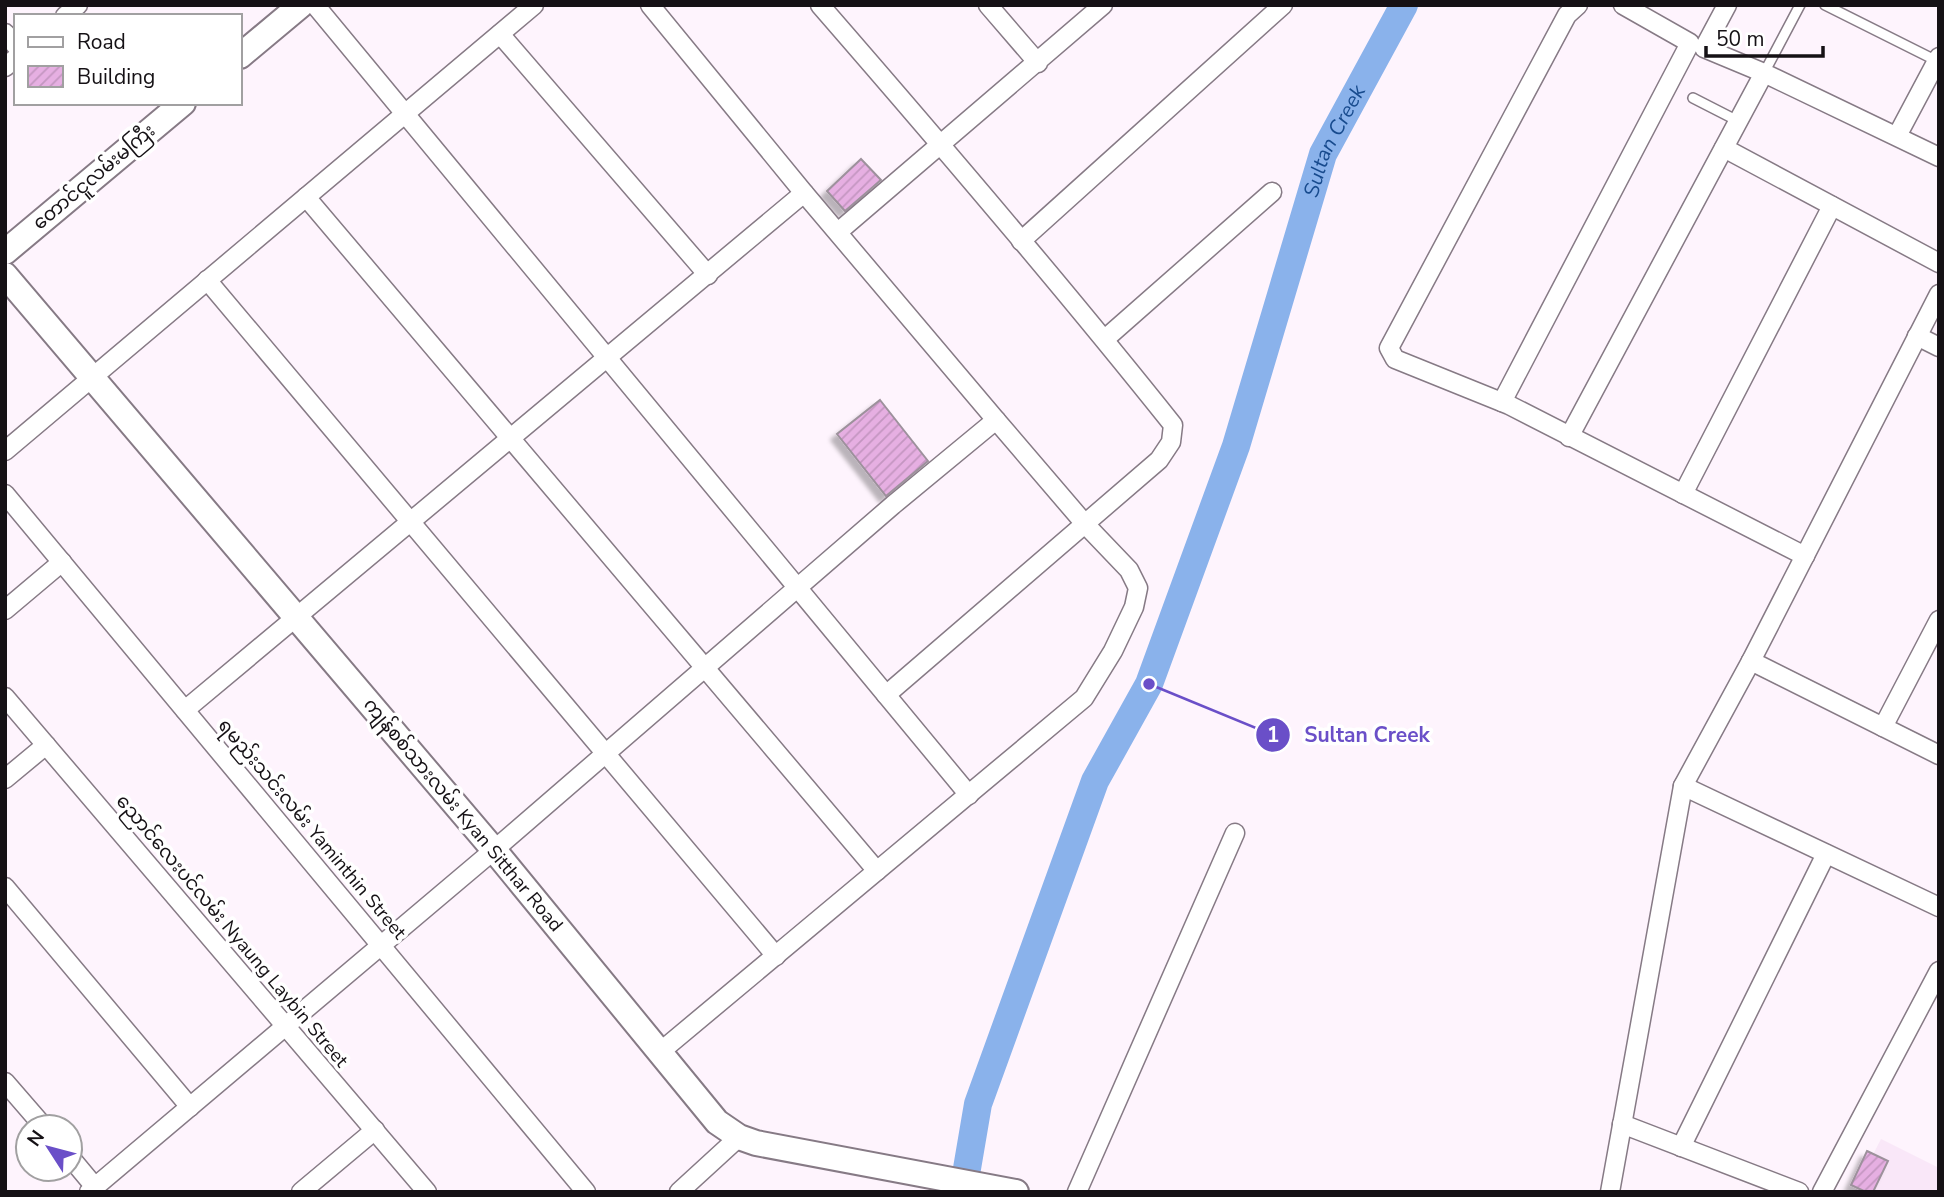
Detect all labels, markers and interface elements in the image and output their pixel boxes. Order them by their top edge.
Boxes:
legend [14,14,242,105]
scale bar [1706,14,1823,58]
text: 50 m [1716,25,1765,53]
text: Road [77,28,126,56]
text: Building [77,63,155,91]
water label: Sultan Creek [1297,80,1372,201]
street label: တောင်ငူလမ်းမကြီး [26,117,163,238]
street label: ကျန်စစ်သားလမ်း Kyan Sitthar Road [356,691,570,939]
street label: ရမည်းသင်းလမ်း Yaminthin Street [210,712,414,946]
callout: Sultan Creek [1255,714,1444,756]
text: 1 [1267,721,1279,749]
text: Sultan Creek [1304,721,1431,749]
street label: ညောင်လေးပင်လမ်း Nyaung Laybin Street [108,788,356,1074]
north arrow [14,1113,84,1183]
text: N [21,1125,51,1152]

